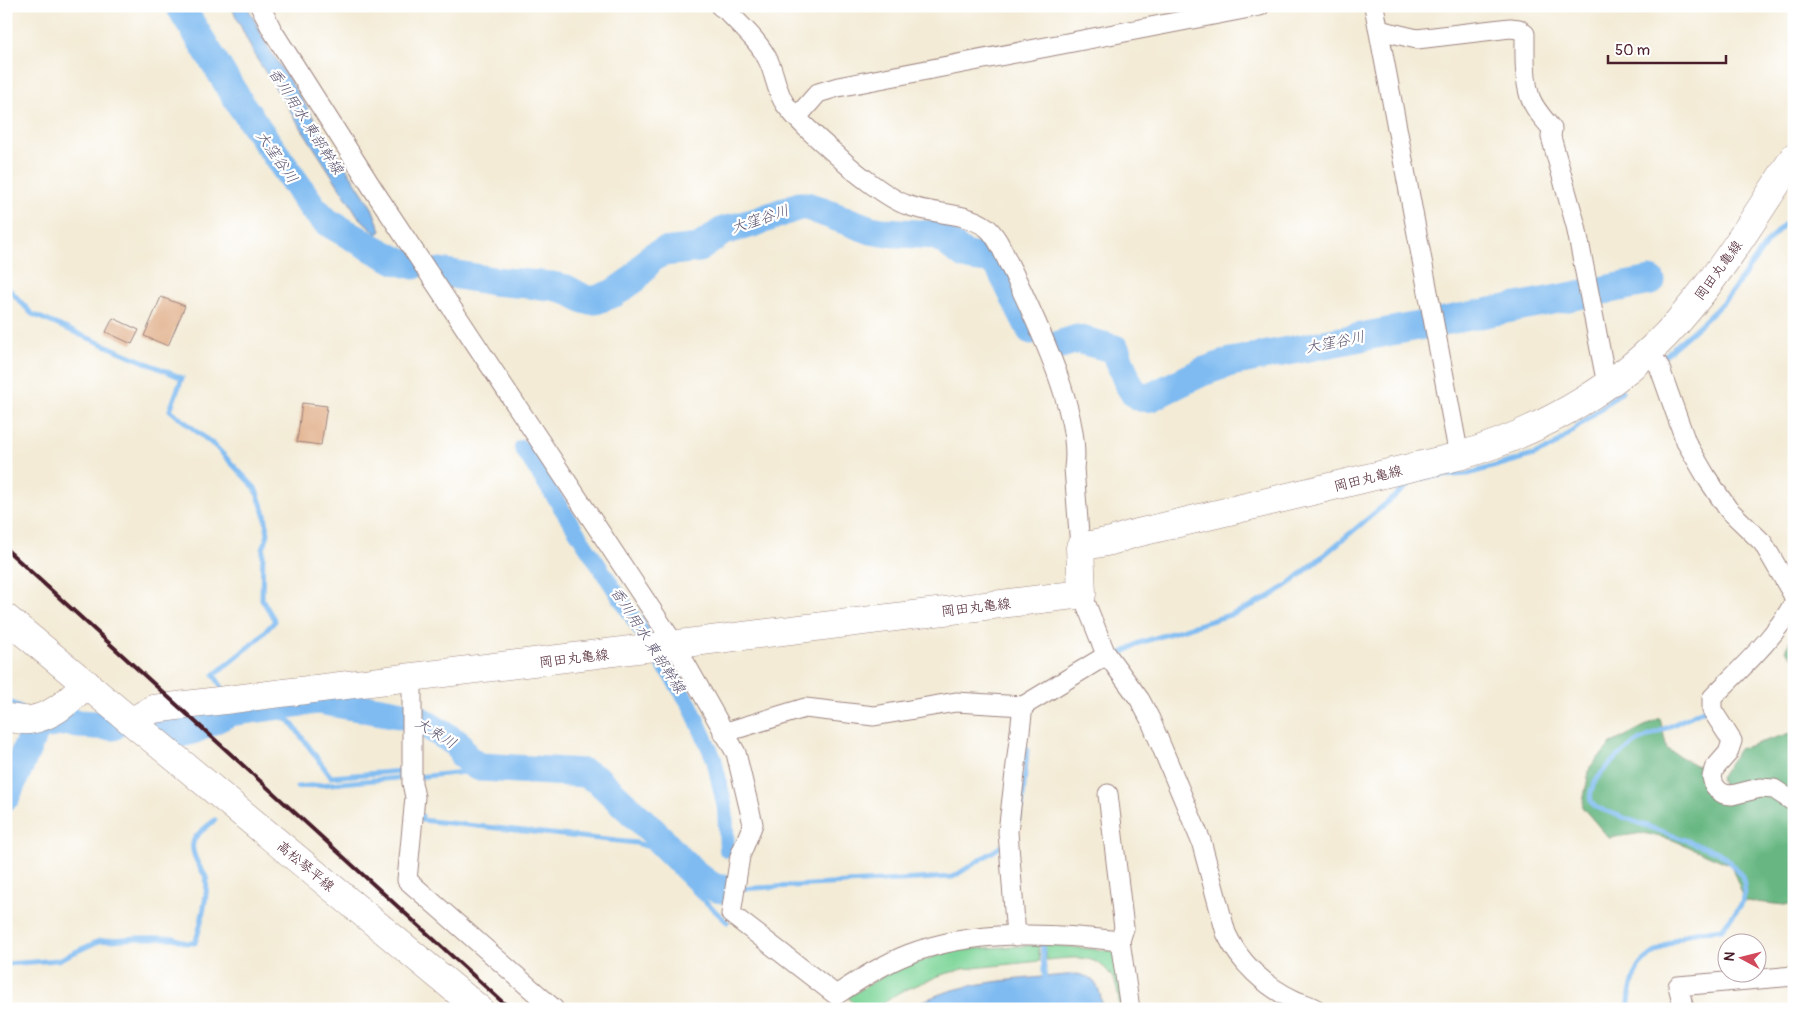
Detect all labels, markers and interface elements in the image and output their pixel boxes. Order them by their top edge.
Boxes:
scale bar [1608,32,1725,64]
text: 50 m [1615,41,1650,60]
water label: 香川用水 東部幹線 [264,64,348,179]
water label: 大窪谷川 [252,127,302,187]
water label: 大窪谷川 [729,201,792,238]
street label: 岡田丸亀線 [1691,237,1746,304]
water label: 大窪谷川 [1304,327,1366,358]
street label: 岡田丸亀線 [1332,462,1404,495]
water label: 香川用水 東部幹線 [606,583,690,698]
street label: 岡田丸亀線 [940,595,1012,620]
street label: 岡田丸亀線 [538,646,610,671]
water label: 大束川 [412,713,460,753]
street label: 高松琴平線 [273,837,338,895]
north arrow [1718,932,1768,982]
text: N [1721,951,1739,962]

